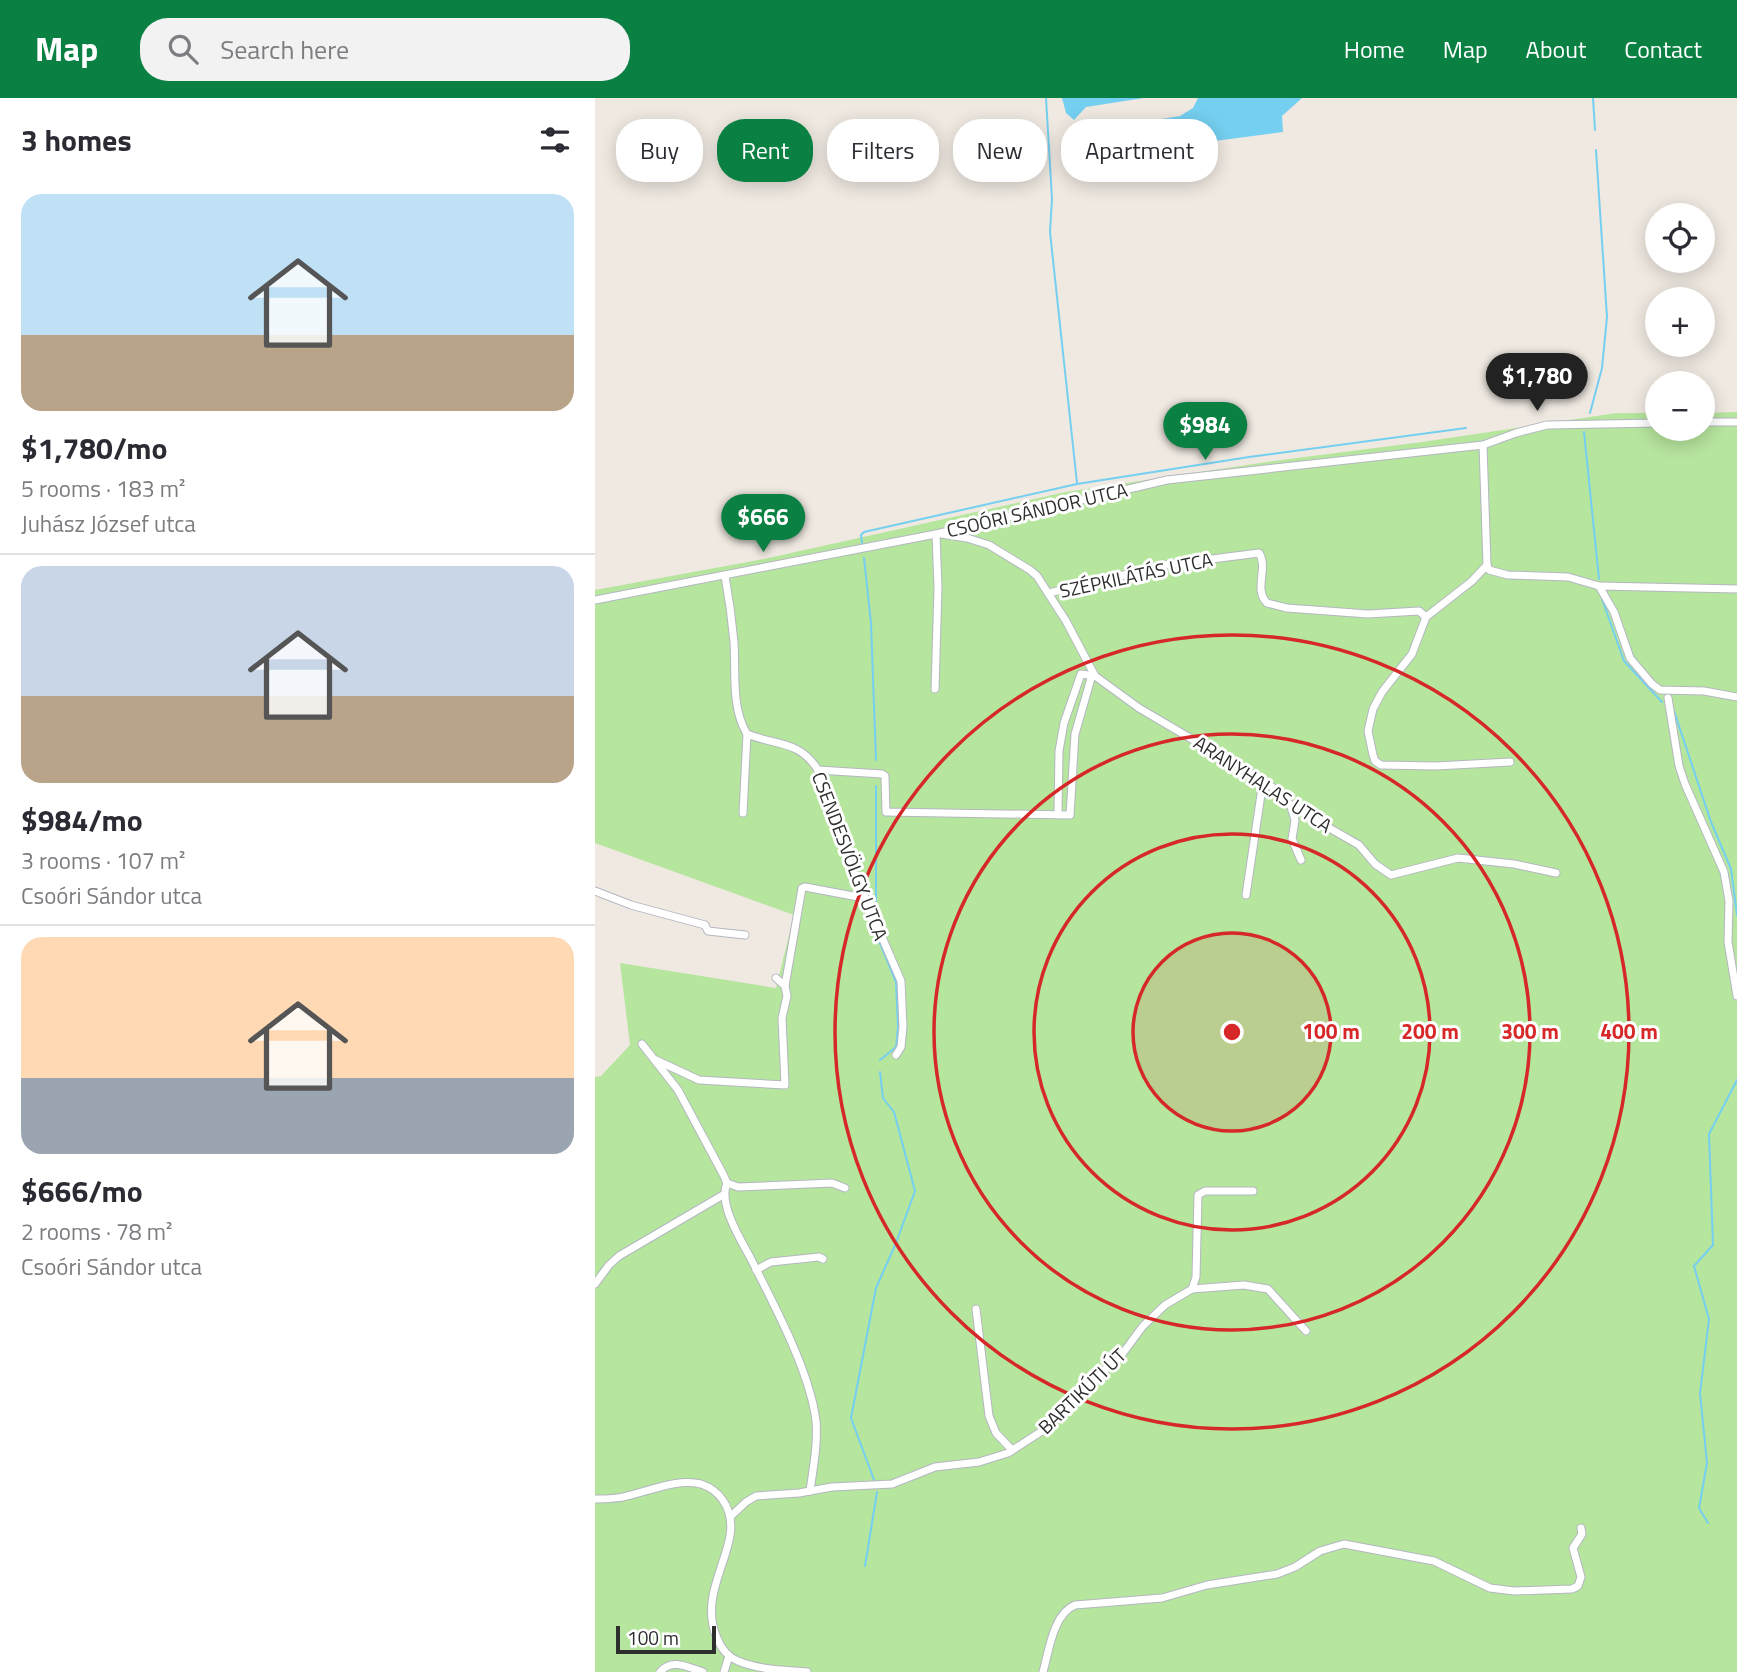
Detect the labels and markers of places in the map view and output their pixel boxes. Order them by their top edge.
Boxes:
pin: $1,780 [1480,354,1594,413]
pin: $984 [1164,402,1246,462]
pin: $666 [722,494,804,554]
centre of rings [1220,1020,1244,1044]

